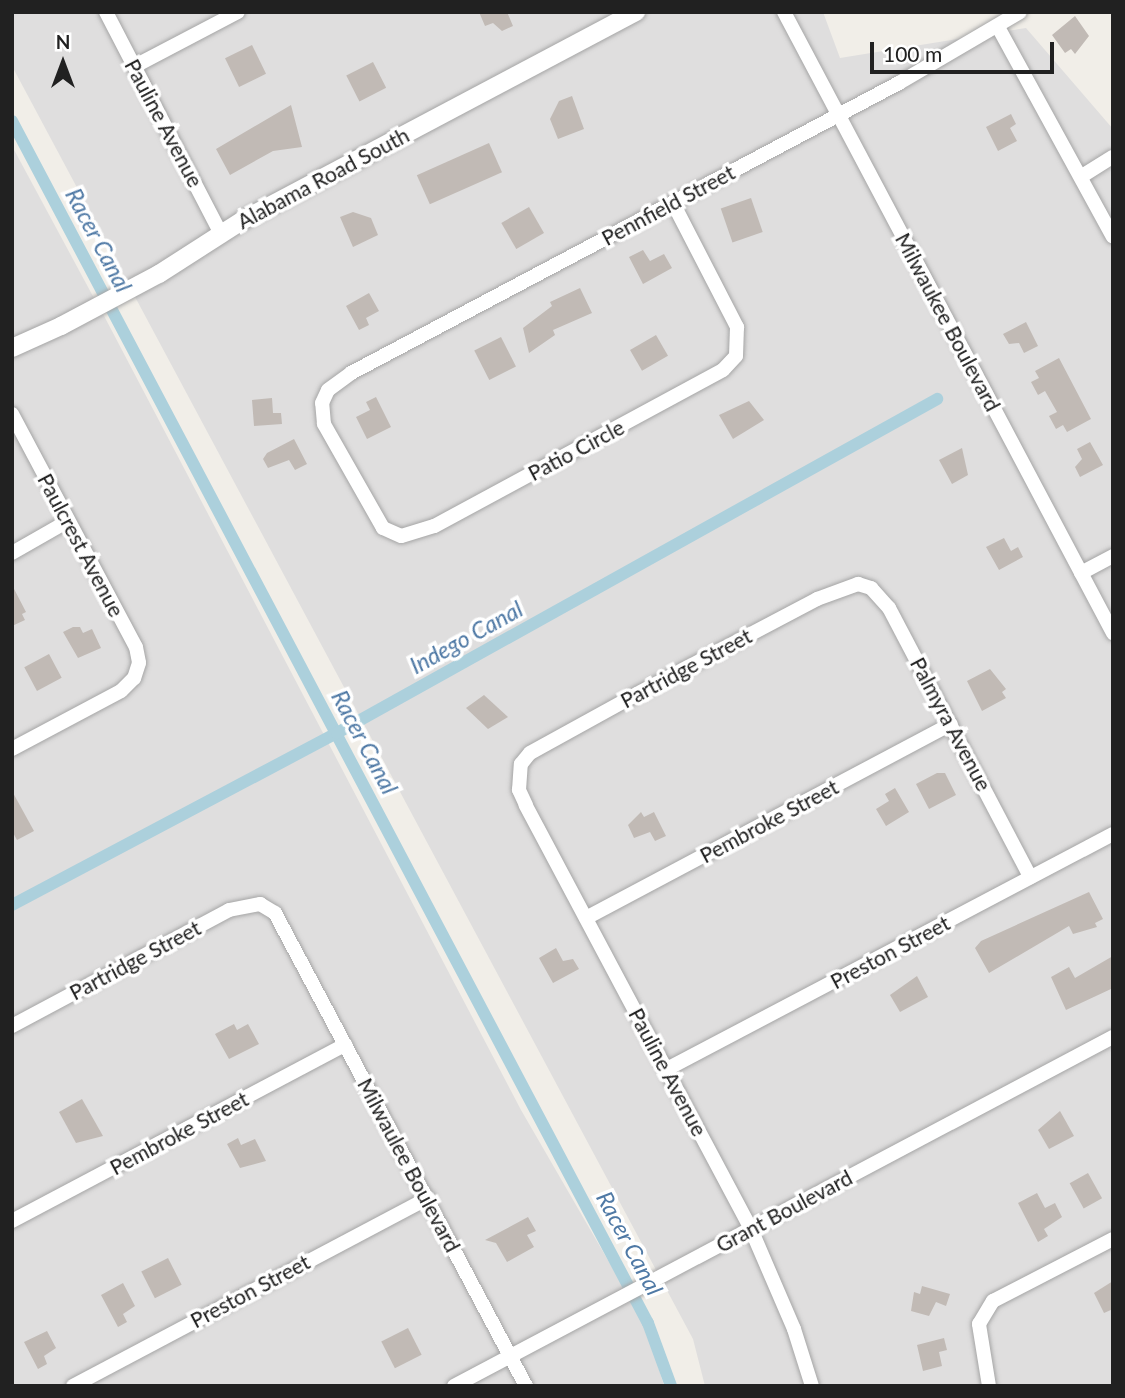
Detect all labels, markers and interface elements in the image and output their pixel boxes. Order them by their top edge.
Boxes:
north arrow [28,28,98,98]
scale bar [873,28,1057,72]
text: N [56,30,70,53]
text: 100 m [883,41,942,66]
street label: Pauline Avenue [120,54,208,192]
street label: Alabama Road South [233,122,413,234]
street label: Pennfield Street [597,159,739,251]
water label: Racer Canal [60,183,138,297]
street label: Milwaukee Boulevard [890,229,1006,415]
street label: Patio Circle [524,414,628,486]
street label: Paulcrest Avenue [32,469,130,621]
water label: Indego Canal [405,595,527,679]
street label: Partridge Street [616,623,756,713]
street label: Palmyra Avenue [905,653,997,795]
water label: Racer Canal [326,685,404,799]
street label: Pembroke Street [695,774,843,868]
street label: Preston Street [826,910,954,994]
street label: Partridge Street [65,915,205,1005]
street label: Pauline Avenue [624,1003,712,1141]
street label: Milwaulee Boulevard [353,1074,465,1256]
street label: Pembroke Street [105,1086,253,1180]
street label: Grant Boulevard [712,1165,856,1257]
water label: Racer Canal [591,1186,669,1300]
street label: Preston Street [186,1249,314,1333]

